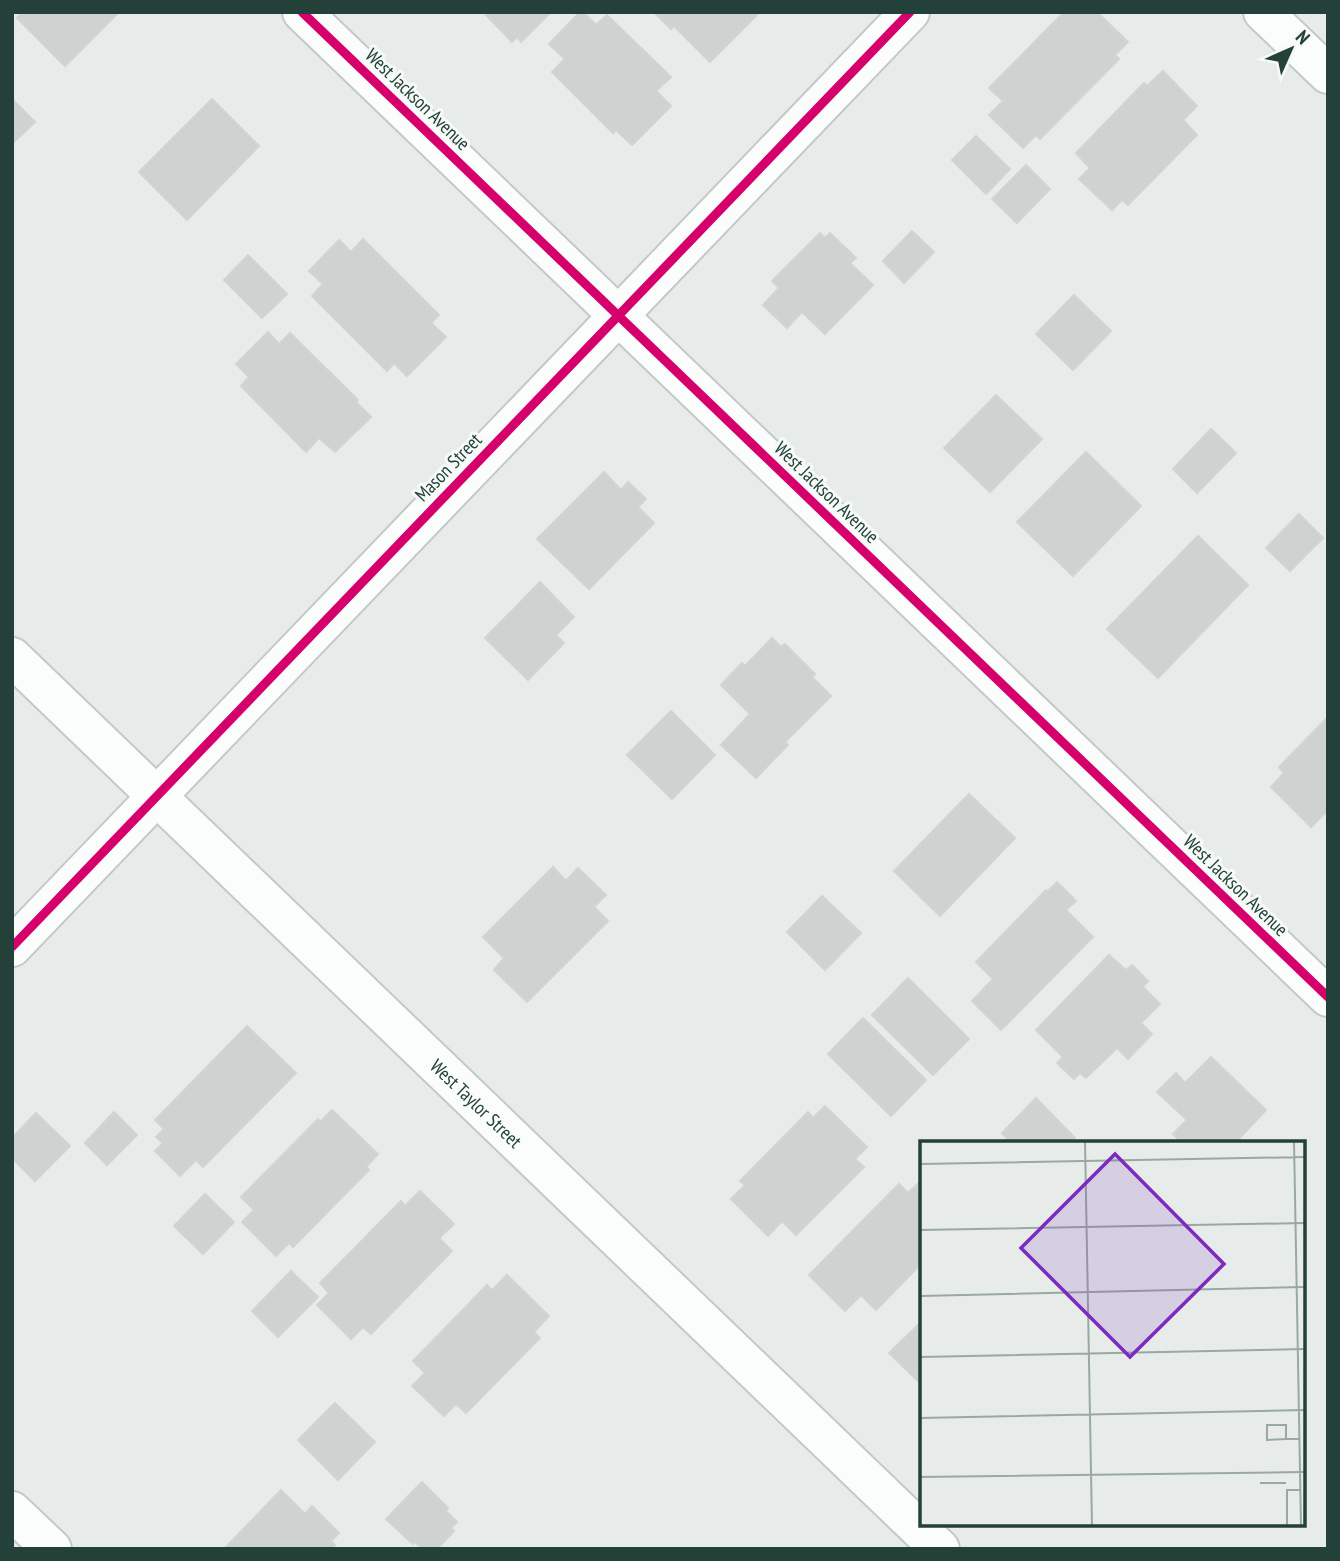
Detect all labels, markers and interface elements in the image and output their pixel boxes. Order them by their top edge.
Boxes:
north arrow [1256,14,1326,84]
text: N [1291,25,1315,49]
street label: West Jackson Avenue [361,43,476,155]
street label: Mason Street [409,427,487,506]
street label: West Jackson Avenue [770,436,885,548]
street label: West Jackson Avenue [1179,829,1294,941]
street label: West Taylor Street [425,1054,528,1153]
inset map [920,1141,1305,1526]

